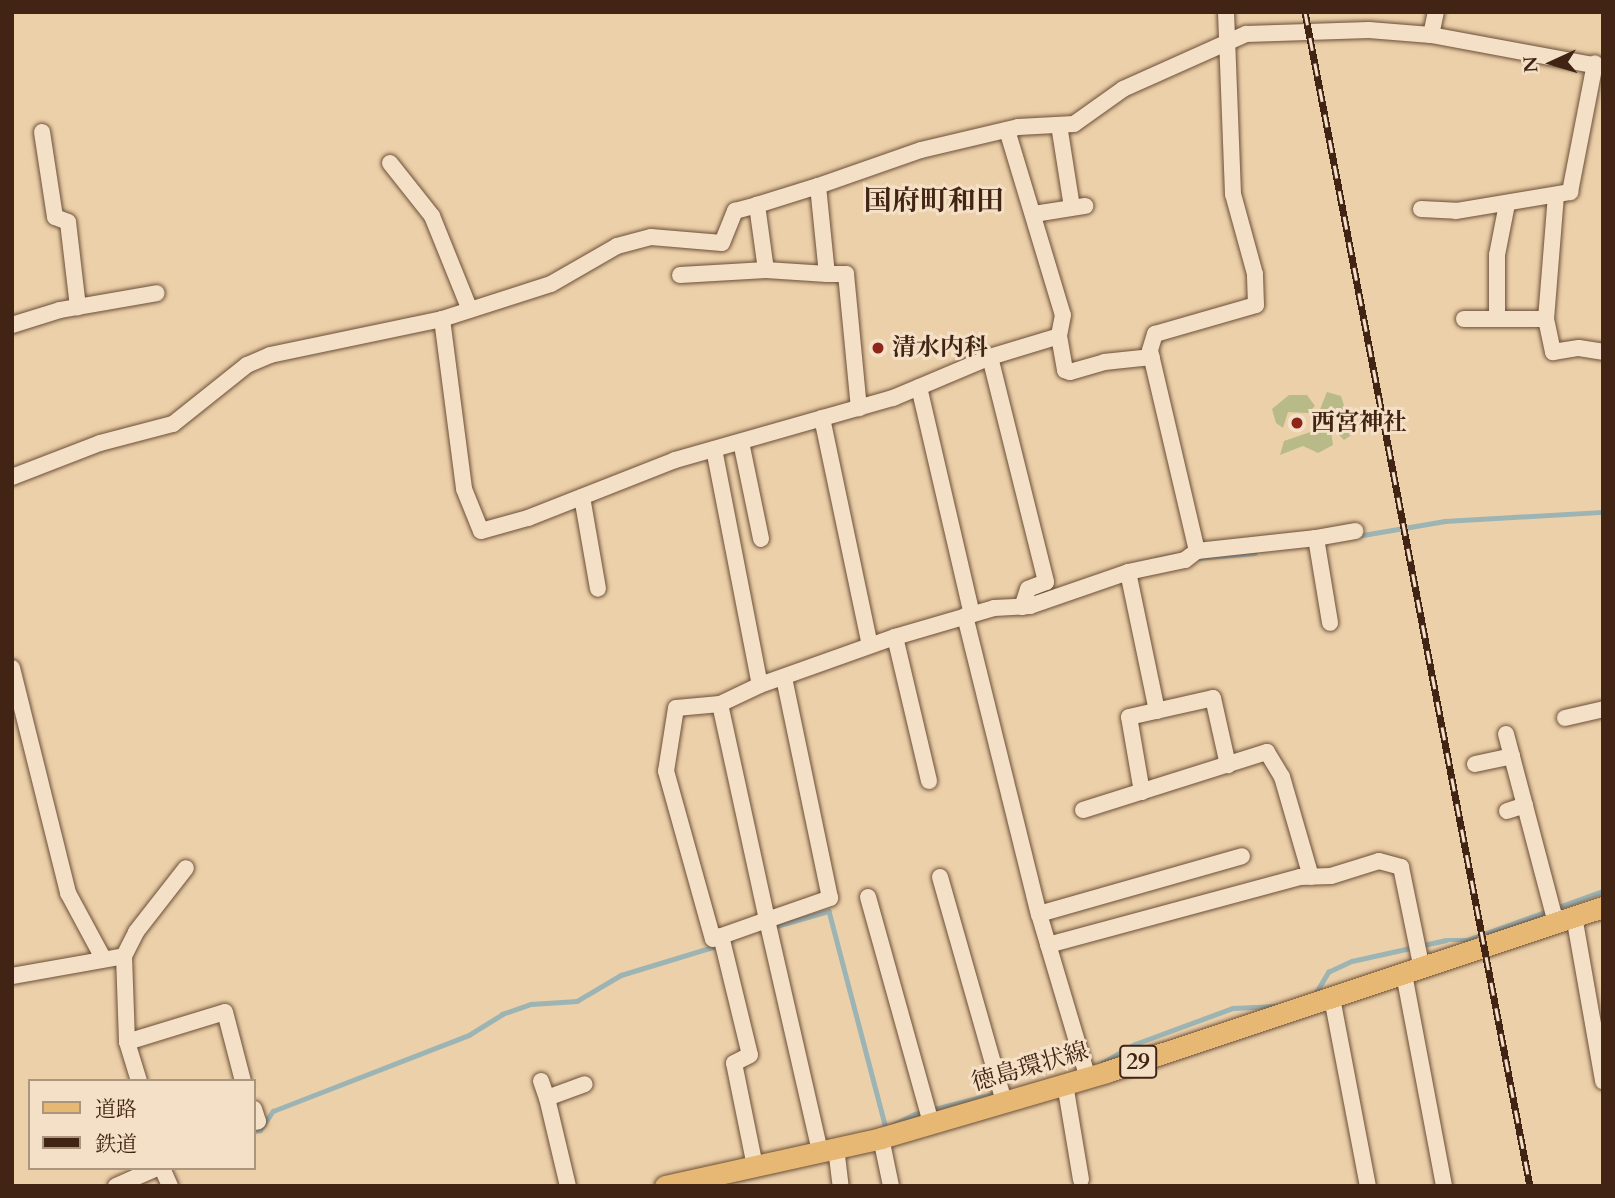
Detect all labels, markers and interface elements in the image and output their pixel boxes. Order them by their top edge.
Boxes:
north arrow [1517,28,1587,98]
text: N [1518,55,1545,74]
district label: 国府町和田 [864,184,1004,218]
place label: 清水内科 [892,334,988,362]
marker: 清水内科 [870,340,886,356]
place label: 西宮神社 [1311,409,1407,437]
marker: 西宮神社 [1289,415,1305,431]
street label: 徳島環状線 [968,1037,1092,1097]
road number: 29 [1119,1042,1157,1082]
legend [28,1079,256,1170]
text: 道路 [95,1095,137,1124]
text: 鉄道 [95,1130,137,1159]

